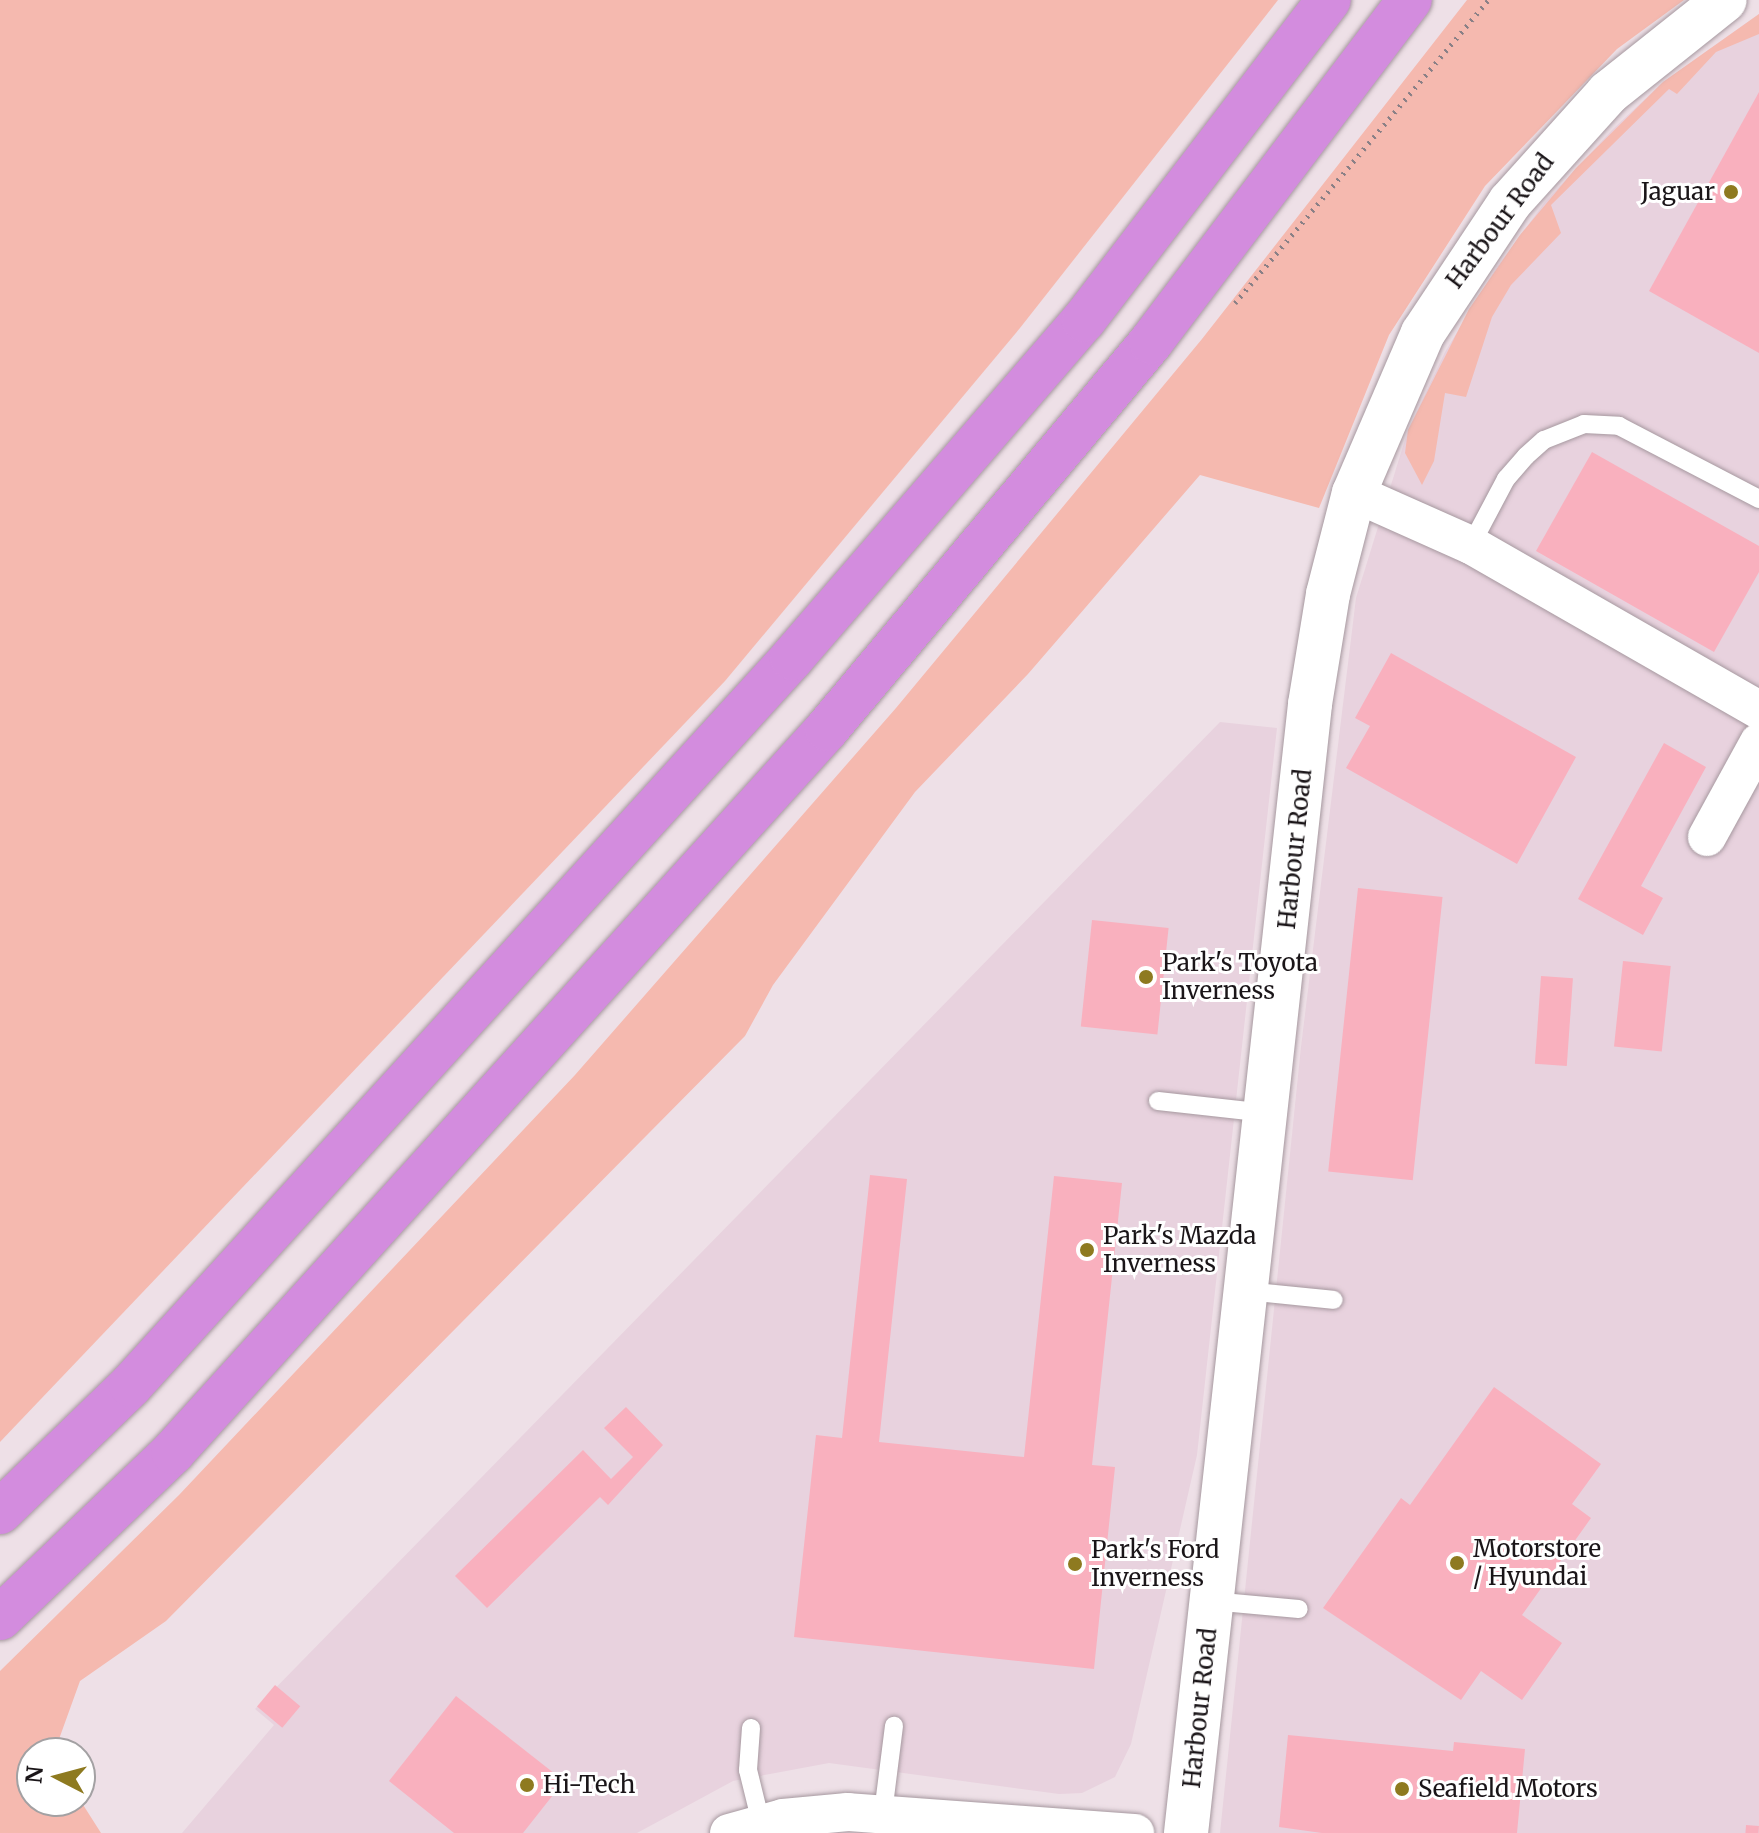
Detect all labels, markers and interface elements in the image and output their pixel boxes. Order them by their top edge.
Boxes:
street label: Harbour Road [1440,148,1560,294]
place label: Jaguar [1641,178,1715,206]
marker: Jaguar [1722,183,1740,201]
street label: Harbour Road [1272,767,1318,931]
place label: Park's Toyota Inverness [1162,949,1318,1005]
marker: Park's Toyota Inverness [1137,968,1155,986]
place label: Park's Mazda Inverness [1103,1222,1256,1278]
marker: Park's Mazda Inverness [1078,1241,1096,1259]
place label: Motorstore / Hyundai [1473,1535,1601,1591]
place label: Park's Ford Inverness [1091,1536,1219,1592]
marker: Motorstore / Hyundai [1448,1554,1466,1572]
marker: Park's Ford Inverness [1066,1555,1084,1573]
street label: Harbour Road [1177,1626,1223,1790]
north arrow [16,1737,96,1817]
text: N [19,1765,49,1785]
place label: Hi-Tech [543,1771,636,1799]
place label: Seafield Motors [1418,1775,1598,1803]
marker: Hi-Tech [518,1776,536,1794]
marker: Seafield Motors [1393,1780,1411,1798]

